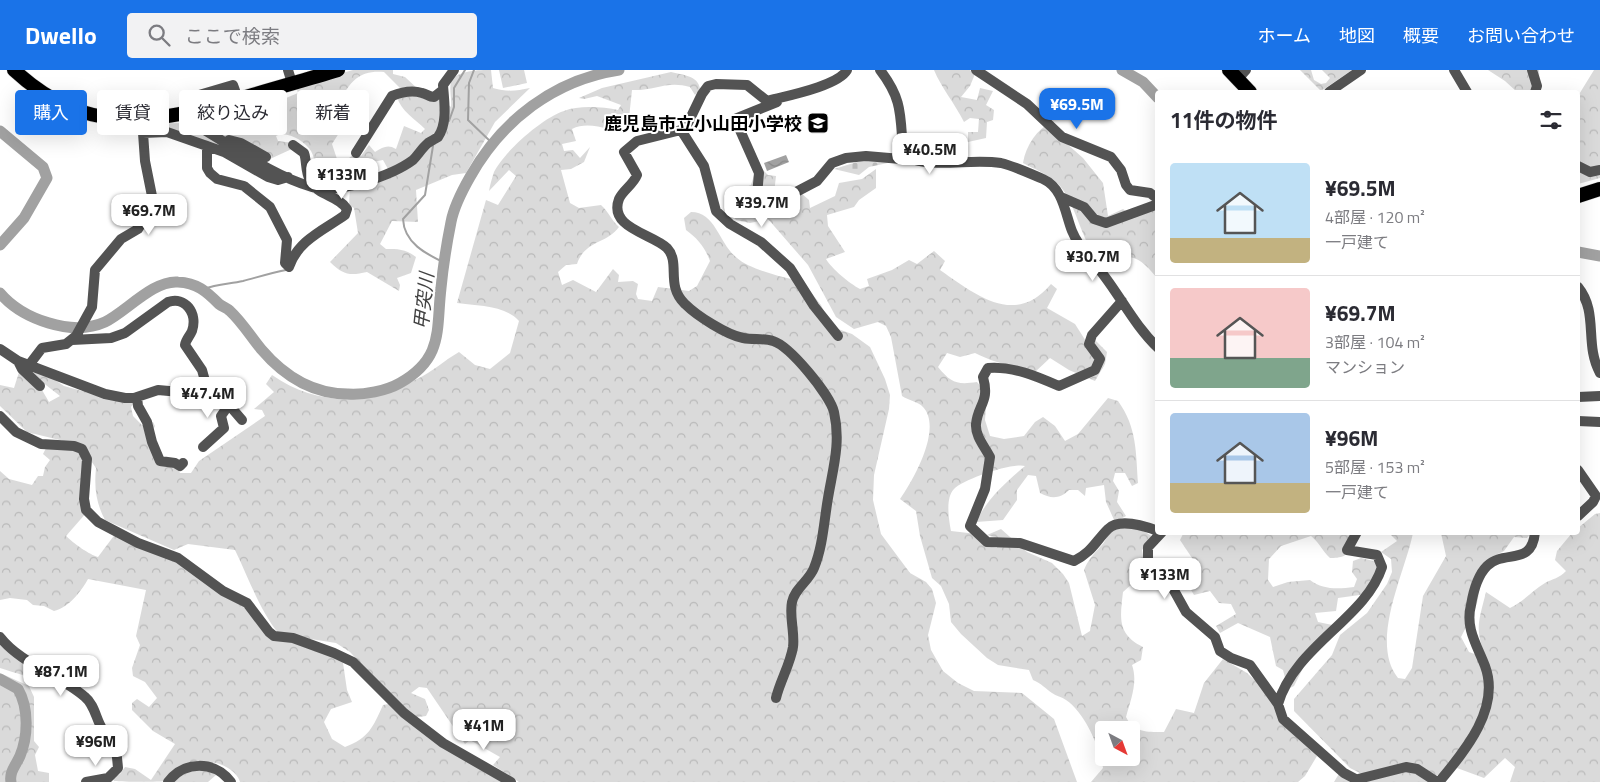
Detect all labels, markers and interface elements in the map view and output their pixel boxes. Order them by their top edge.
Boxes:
search box [127,13,477,58]
text: Dwello [25,17,97,53]
icon: search [145,21,173,49]
text: ここで検索 [185,21,280,50]
text: ホーム [1258,22,1311,49]
text: 地図 [1339,22,1375,49]
text: 概要 [1403,22,1439,49]
text: お問い合わせ [1467,22,1575,49]
pin: ¥69.5M [1036,88,1118,130]
chip: 購入 [15,90,87,135]
chip: 賃貸 [97,90,169,135]
chip: 絞り込み [179,90,287,135]
chip: 新着 [297,90,369,135]
text: ¥69.5M [1050,92,1104,116]
text: 11件の物件 [1170,104,1278,136]
icon: filters [1537,106,1565,134]
place label: 鹿児島市立小山田小学校 [604,110,802,137]
school or university icon: 鹿児島市立小山田小学校 [806,111,830,135]
pin: ¥40.5M [889,132,971,175]
text: ¥40.5M [903,137,957,161]
pin: ¥133M [307,158,377,200]
text: ¥133M [317,162,367,186]
text: ¥69.5M [1325,172,1395,204]
icon: home [1210,183,1270,243]
pin: ¥39.7M [721,186,803,228]
text: ¥39.7M [735,190,789,214]
pin: ¥69.7M [108,194,190,236]
text: ¥69.7M [122,198,176,222]
text: 4部屋 · 120 m² [1325,205,1425,229]
text: 一戸建て [1325,230,1389,254]
pin: ¥30.7M [1052,240,1134,282]
text: ¥30.7M [1066,244,1120,268]
water label: 甲突川 [406,269,441,331]
text: ¥69.7M [1325,297,1395,329]
icon: home [1210,308,1270,368]
text: 3部屋 · 104 m² [1325,330,1425,354]
text: マンション [1325,355,1405,379]
pin: ¥47.4M [167,376,249,419]
text: ¥47.4M [181,381,235,405]
text: ¥96M [1325,422,1378,454]
icon: home [1210,433,1270,493]
text: 5部屋 · 153 m² [1325,455,1425,479]
text: 一戸建て [1325,480,1389,504]
pin: ¥133M [1130,558,1200,600]
text: ¥133M [1140,562,1190,586]
pin: ¥87.1M [20,654,102,697]
text: ¥87.1M [34,659,88,683]
pin: ¥41M [454,708,514,751]
text: ¥41M [464,713,504,737]
north arrow [1095,721,1140,766]
map controls [1095,721,1140,766]
pin: ¥96M [66,724,126,767]
text: ¥96M [76,729,116,753]

